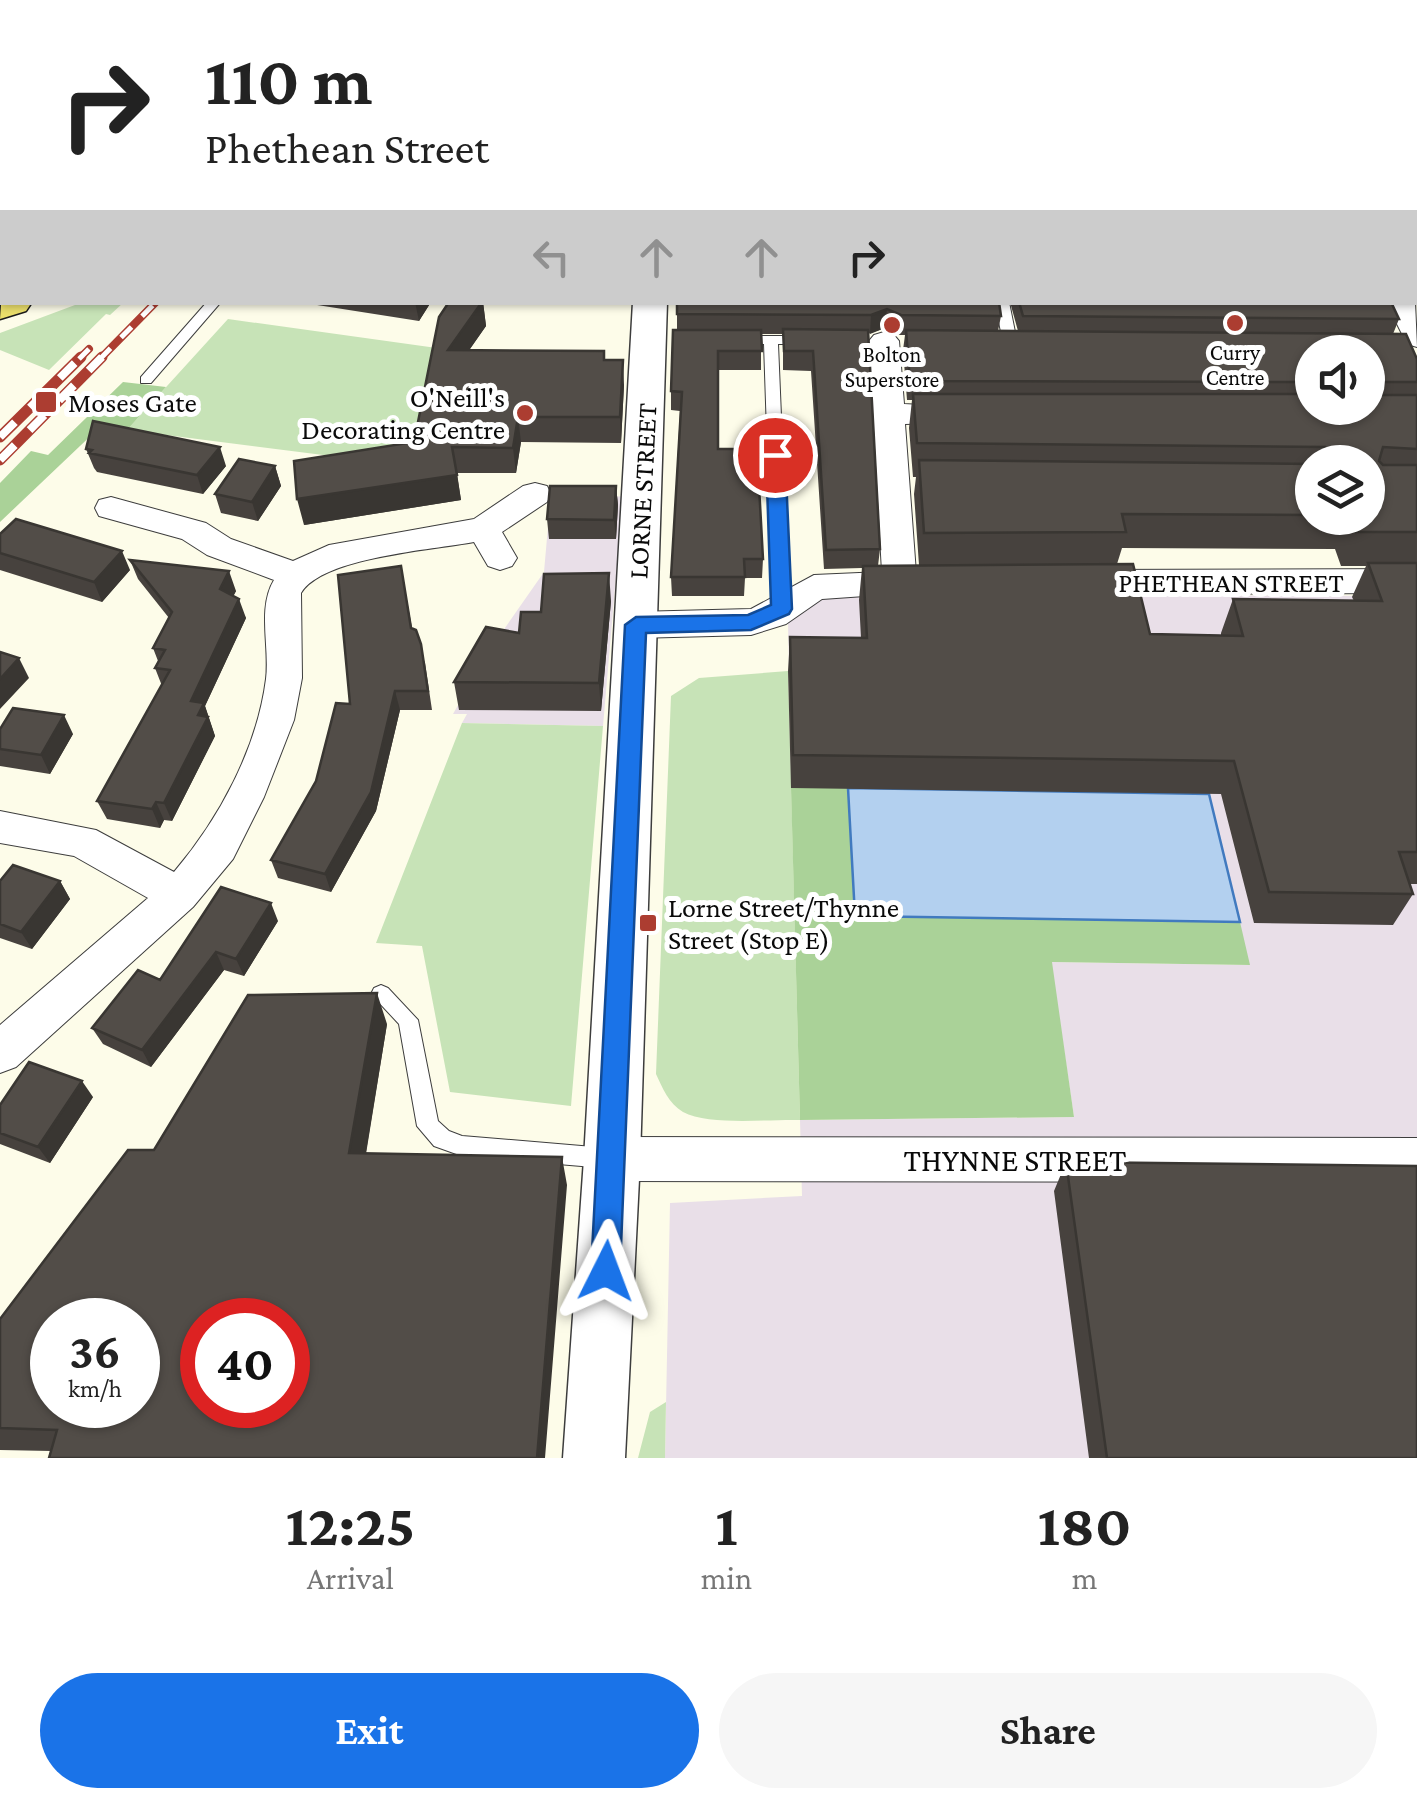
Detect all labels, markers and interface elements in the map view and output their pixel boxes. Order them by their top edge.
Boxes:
icon: right [40,40,170,170]
text: 110 m [205,41,373,119]
text: Phethean Street [205,123,489,173]
icon: left [524,230,579,285]
icon: ahead [629,230,684,285]
icon: ahead [734,230,789,285]
icon: right [839,230,894,285]
marker: Curry Centre [1224,312,1246,334]
marker: Bolton Superstore [881,314,903,336]
map controls [1295,335,1385,535]
button: sound [1295,335,1385,425]
place label: Curry Centre [1206,340,1264,390]
place label: Bolton Superstore [845,342,939,392]
place label: O'Neill's Decorating Centre [301,382,505,445]
place label: Moses Gate [68,387,197,418]
marker: Moses Gate [33,389,59,415]
marker: O'Neill's Decorating Centre [514,402,536,424]
street label: LORNE STREET [622,402,663,580]
pin [733,413,818,498]
icon: arrive [748,428,803,483]
button: layers [1295,445,1385,535]
street label: PHETHEAN STREET [1118,567,1344,598]
place label: Lorne Street/Thynne Street (Stop E) [668,892,899,956]
marker: Lorne Street/Thynne Street (Stop E) [637,912,659,934]
street label: THYNNE STREET [904,1142,1126,1178]
position arrow [554,1219,658,1323]
speed limit sign: 40 [180,1298,310,1428]
text: 36 [69,1323,121,1379]
text: km/h [68,1375,122,1402]
text: 12:25 [286,1491,415,1558]
text: 1 [715,1491,738,1558]
text: 180 [1038,1491,1131,1558]
text: Arrival [307,1560,394,1596]
text: min [701,1560,752,1596]
text: m [1072,1560,1097,1596]
button: Exit [40,1673,699,1788]
button: Share [719,1673,1377,1788]

